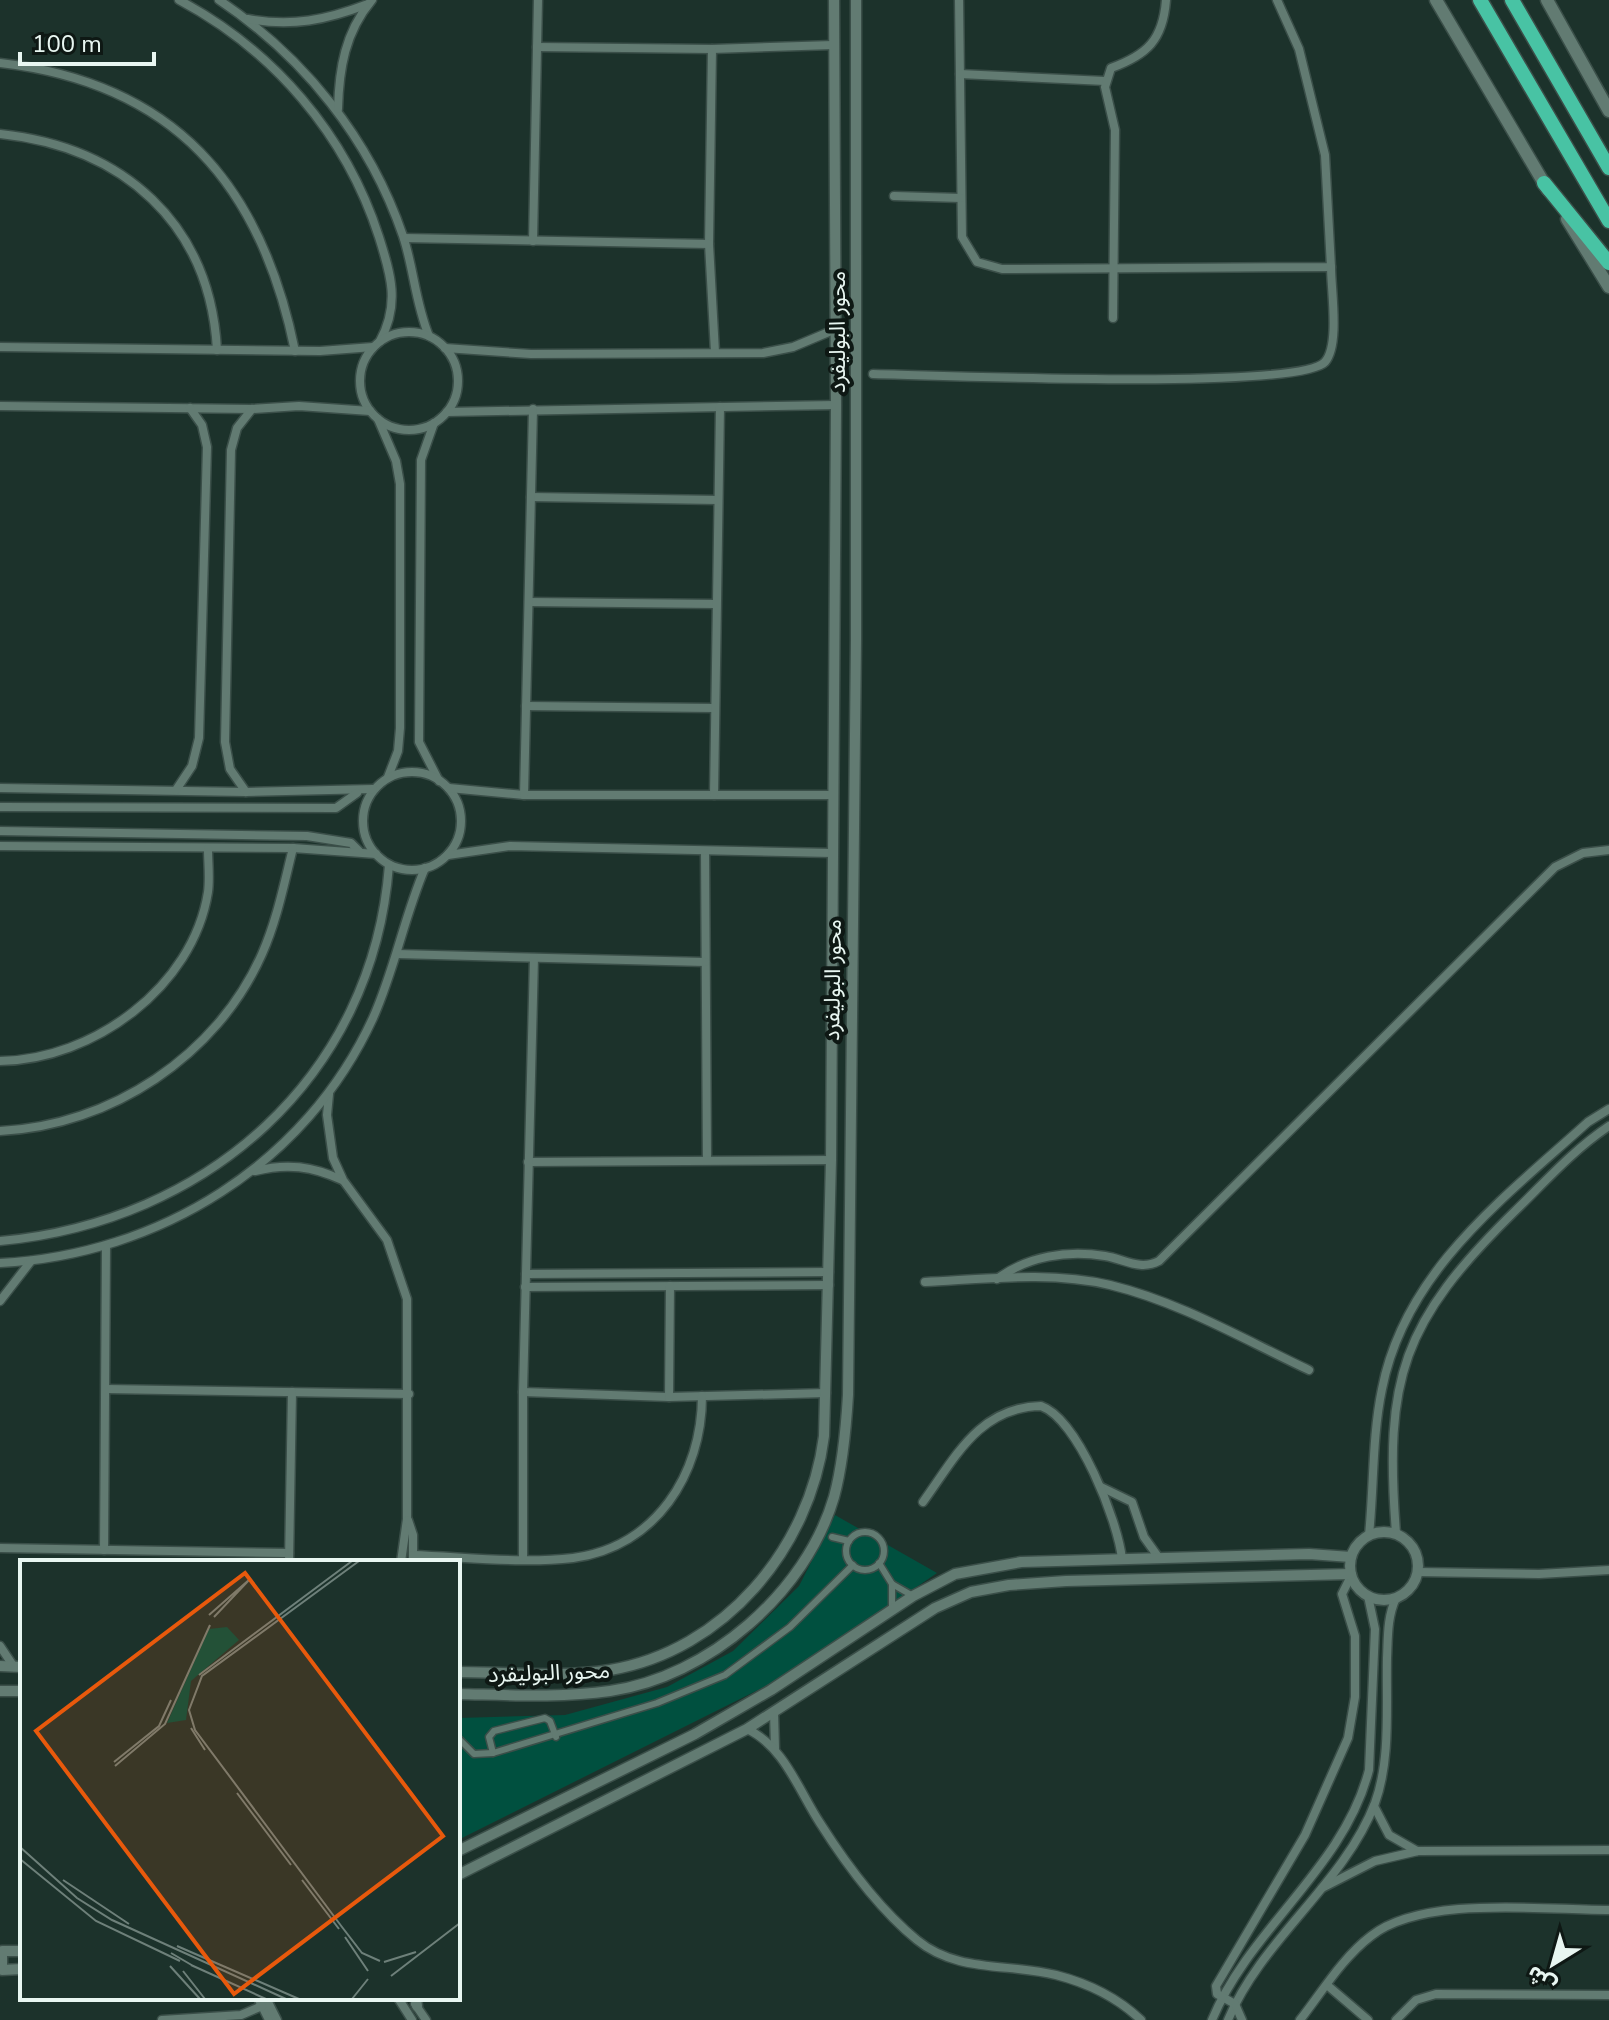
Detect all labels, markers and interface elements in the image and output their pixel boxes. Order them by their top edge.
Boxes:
scale bar [20,16,154,66]
text: 100 m [32,28,102,60]
street label: محور البوليفرد [823,271,853,393]
street label: محور البوليفرد [817,919,849,1041]
inset map [20,1560,460,2000]
street label: محور البوليفرد [488,1656,610,1690]
north arrow [1513,1924,1593,2004]
text: ش [1521,1958,1563,2000]

